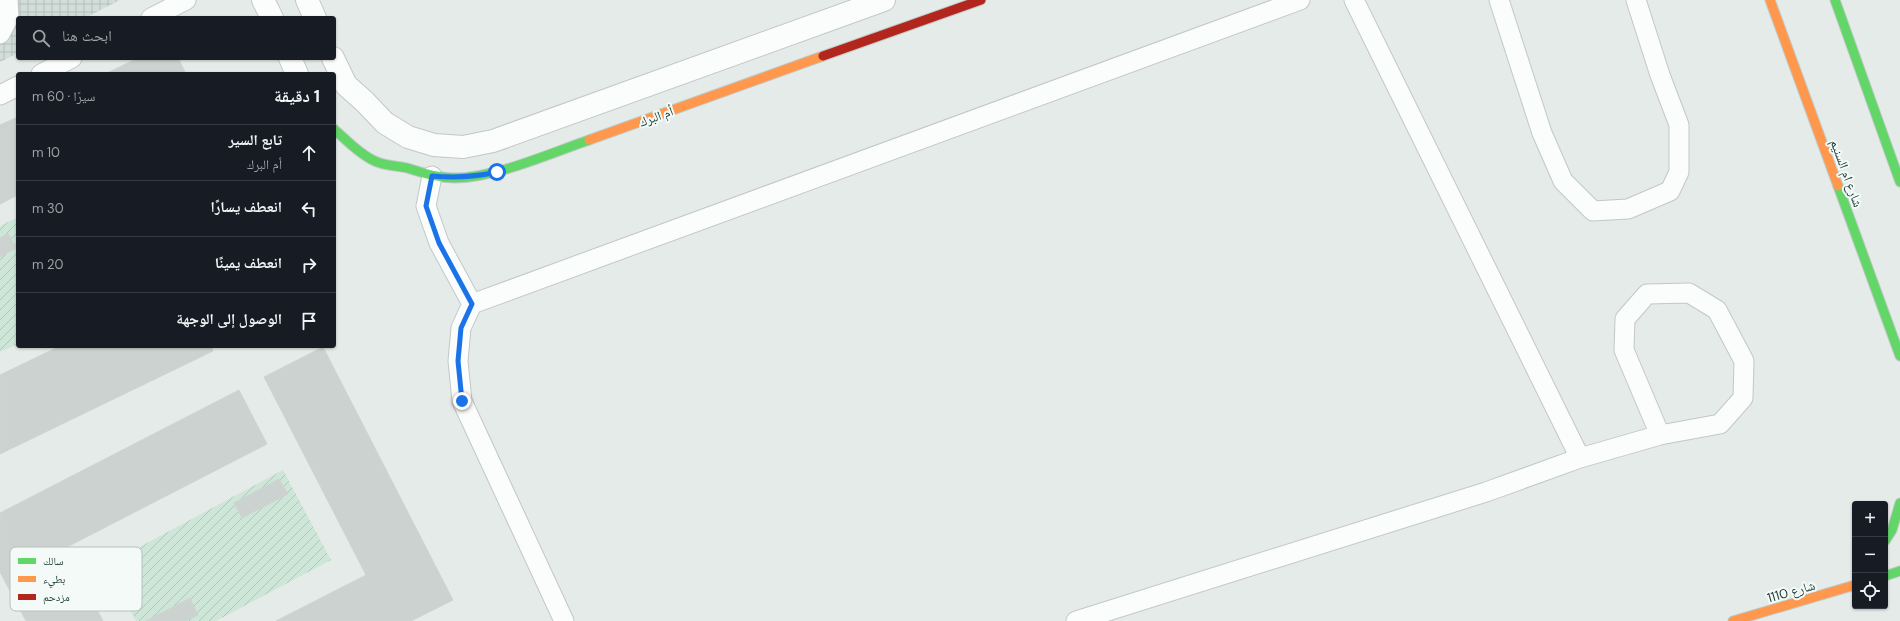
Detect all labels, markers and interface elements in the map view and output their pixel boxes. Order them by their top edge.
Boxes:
search box [16,16,336,60]
text: ابحث هنا [62,26,112,46]
icon: search [30,27,52,49]
text: 1 دقيقة [274,85,320,107]
text: سيرًا · 60 m [32,88,95,105]
street label: أم البرك [637,102,676,130]
text: تابع السير [228,130,282,150]
street label: شارع ام السنيم [1825,137,1867,210]
icon: ahead [298,142,320,164]
text: 10 m [32,144,60,161]
text: أم البرك [247,156,282,173]
route start [488,163,506,181]
text: انعطف يسارًا [210,197,282,217]
icon: left [298,198,320,220]
text: 30 m [32,200,64,217]
text: انعطف يمينًا [215,253,282,273]
icon: right [298,254,320,276]
text: 20 m [32,256,63,273]
text: الوصول إلى الوجهة [176,309,282,329]
icon: arrive [298,310,320,332]
route end [453,392,471,410]
map controls [1852,501,1888,609]
button: + [1852,501,1888,537]
button: − [1852,537,1888,573]
legend [10,547,142,611]
text: سالك [43,554,63,568]
text: بطيء [43,572,65,588]
button: locate [1852,573,1888,609]
street label: شارع 1110 [1765,577,1817,607]
text: مزدحم [43,590,70,605]

